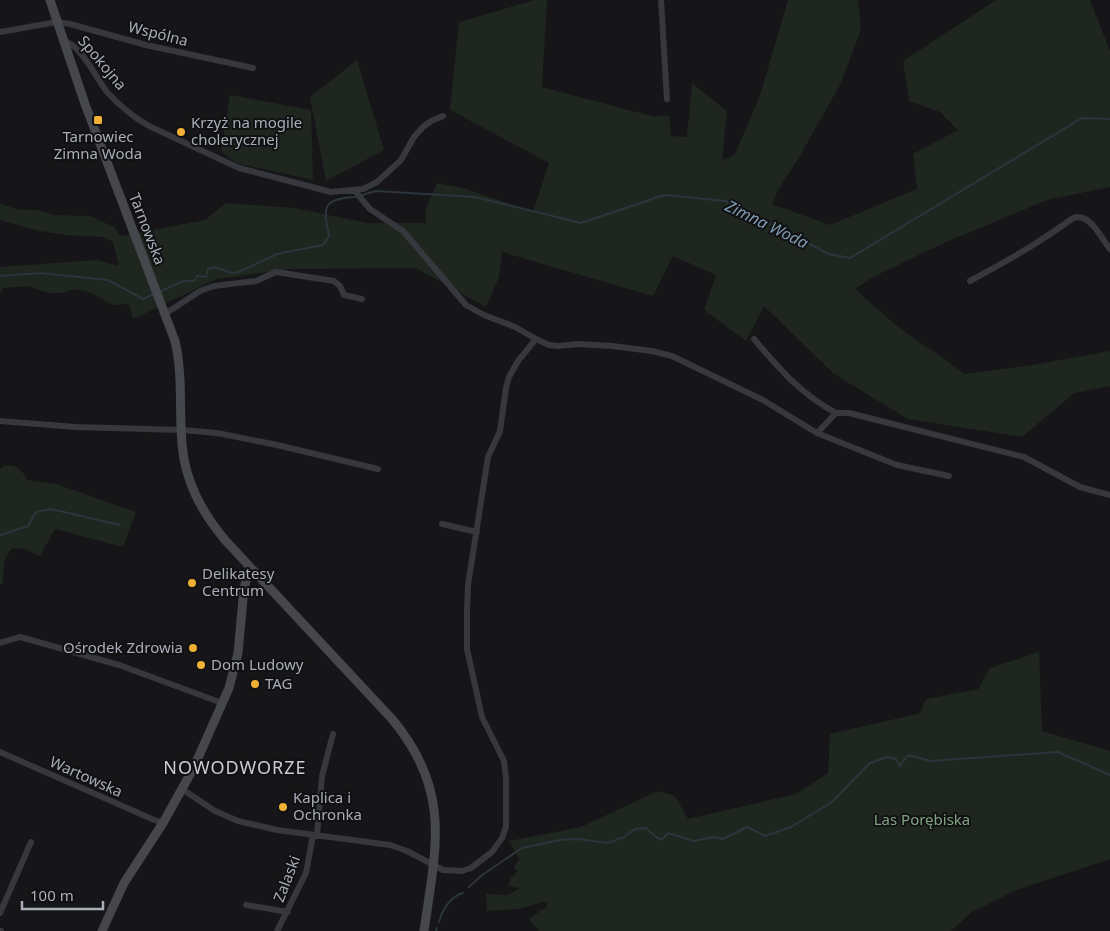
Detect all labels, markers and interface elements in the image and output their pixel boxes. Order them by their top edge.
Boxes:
street label: Wspólna [126,16,190,50]
street label: Spokojna [74,31,131,94]
place label: Krzyż na mogile cholerycznej [191,112,302,149]
marker: Tarnowiec Zimna Woda [92,114,104,126]
place label: Tarnowiec Zimna Woda [54,126,142,163]
marker: Krzyż na mogile cholerycznej [175,126,187,138]
street label: Tarnowska [125,190,171,267]
water label: Zimna Woda [721,194,812,254]
place label: Delikatesy Centrum [202,563,275,600]
marker: Delikatesy Centrum [186,577,198,589]
place label: Ośrodek Zdrowia [63,637,183,657]
marker: Ośrodek Zdrowia [187,642,199,654]
place label: Dom Ludowy [211,654,304,674]
marker: Dom Ludowy [195,659,207,671]
place label: TAG [265,673,293,693]
marker: TAG [249,678,261,690]
street label: Wartowska [47,751,126,801]
district label: NOWODWORZE [163,755,307,779]
place label: Kaplica i Ochronka [293,787,362,824]
marker: Kaplica i Ochronka [277,801,289,813]
park label: Las Porębiska [874,809,970,829]
street label: Zalaski [268,852,304,905]
scale bar [22,878,104,910]
text: 100 m [30,885,74,905]

